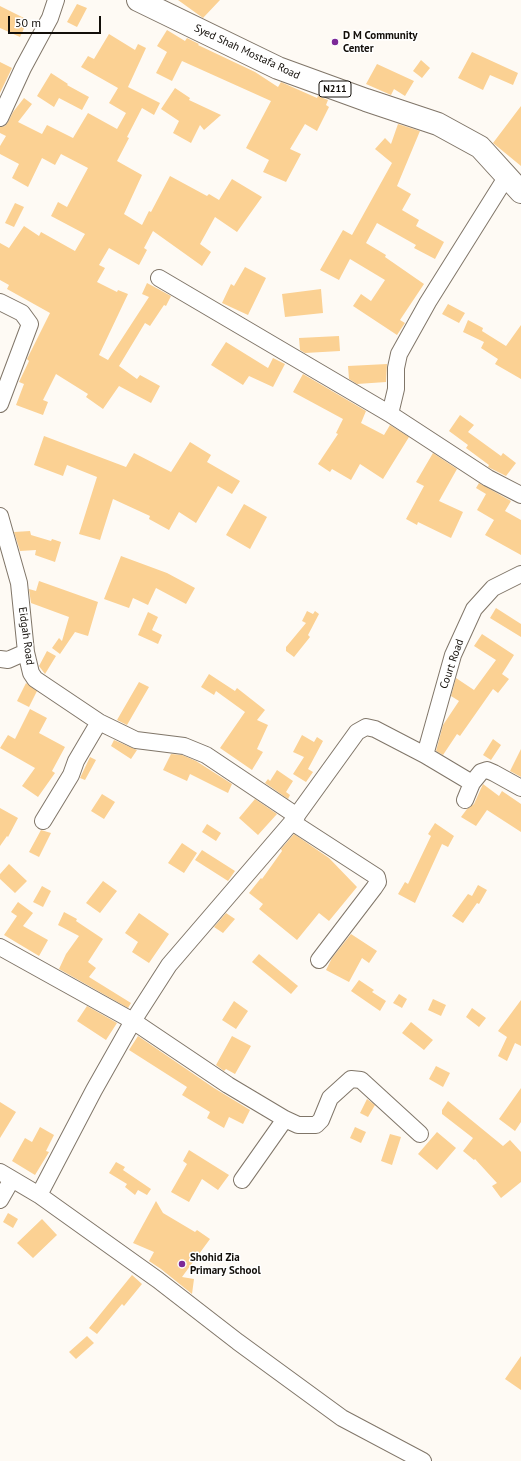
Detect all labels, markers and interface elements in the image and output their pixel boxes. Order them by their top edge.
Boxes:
scale bar [10,8,103,34]
text: 50 m [15,15,41,30]
street label: Syed Shah Mostafa Road [192,22,302,82]
place label: D M Community Center [343,29,418,55]
marker: D M Community Center [330,37,340,47]
road number: N211 [319,81,351,97]
street label: Eidgah Road [15,606,37,666]
street label: Court Road [437,637,467,691]
place label: Shohid Zia Primary School [190,1251,261,1277]
marker: Shohid Zia Primary School [177,1259,187,1269]

